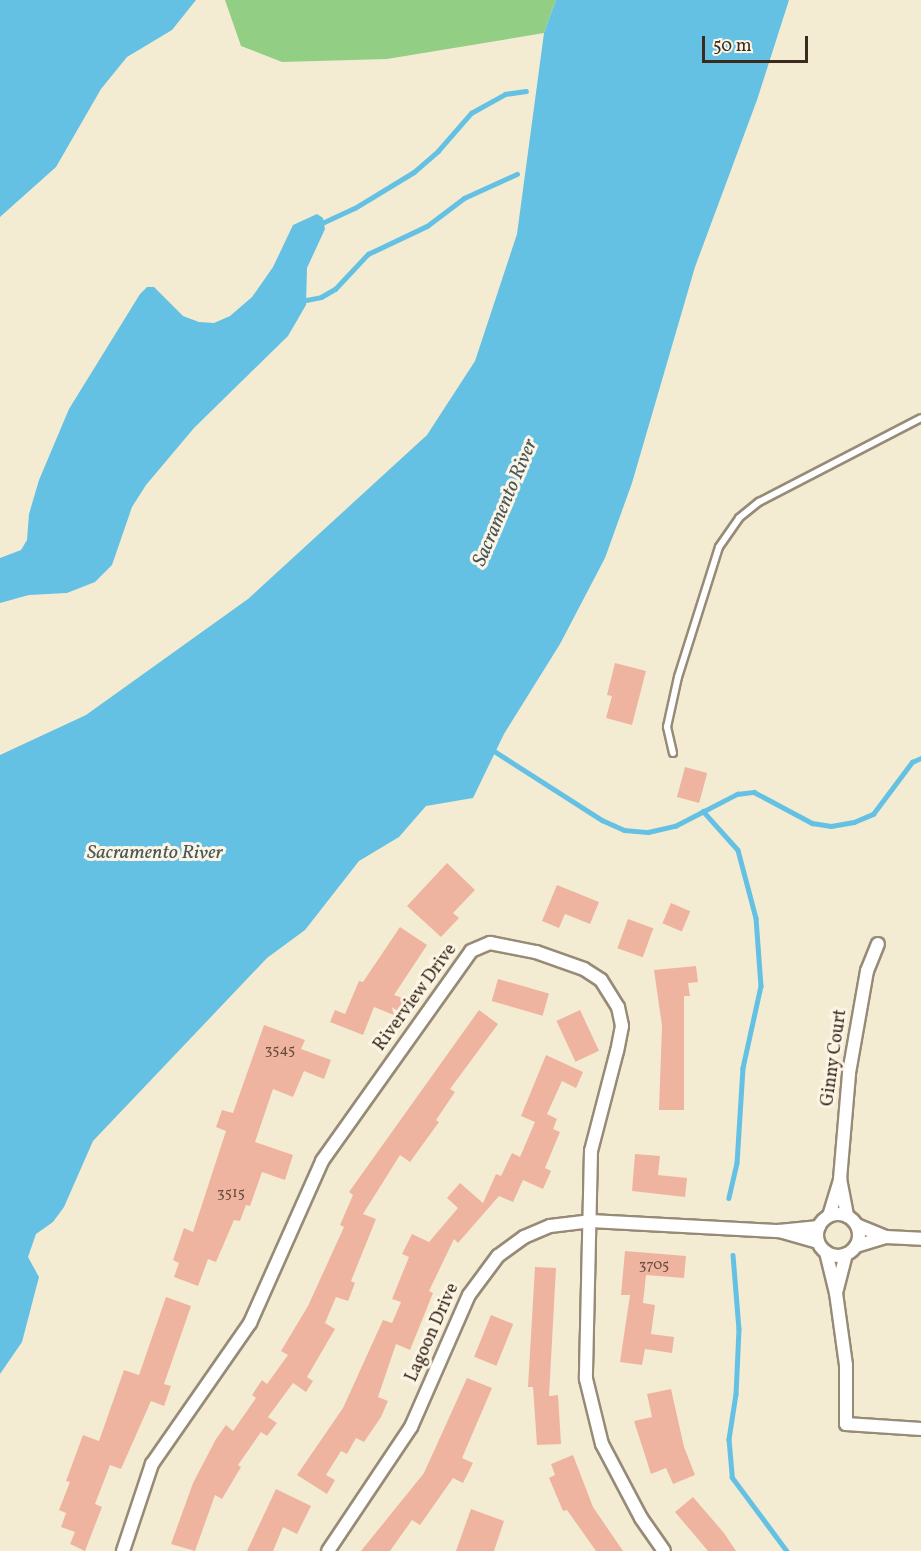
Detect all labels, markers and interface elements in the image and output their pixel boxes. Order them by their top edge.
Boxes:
scale bar [705,24,812,62]
text: 50 m [713,34,752,59]
water label: Sacramento River [468,436,544,570]
water label: Sacramento River [87,841,223,865]
street label: Riverview Drive [370,940,462,1056]
street label: Ginny Court [817,1008,853,1108]
house number: 3545 [265,1042,295,1060]
house number: 3515 [217,1185,245,1203]
house number: 3705 [639,1257,669,1275]
street label: Lagoon Drive [402,1280,464,1386]

